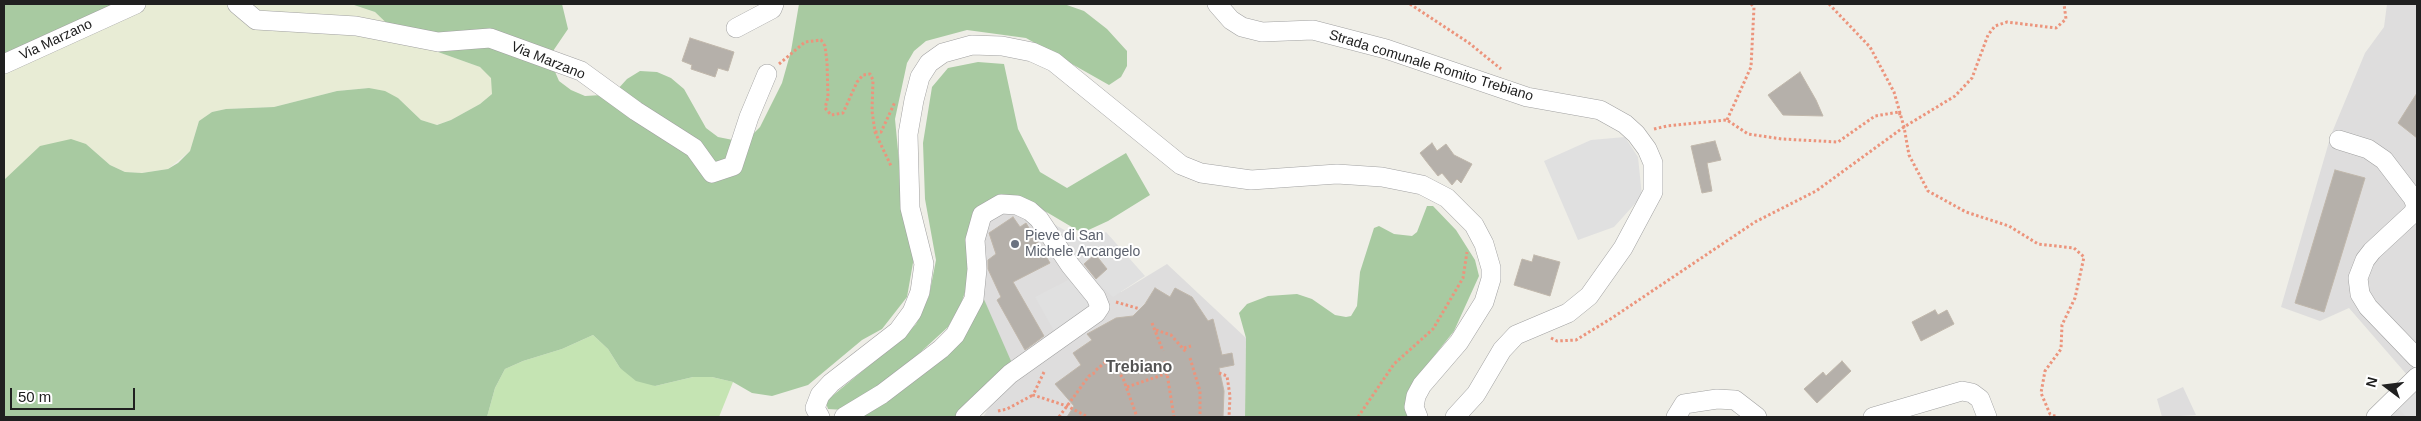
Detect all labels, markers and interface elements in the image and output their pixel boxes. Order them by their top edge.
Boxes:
street label: Via Marzano [17,16,95,64]
street label: Strada comunale Romito Trebiano [1327,27,1535,105]
street label: Via Marzano [509,39,587,83]
place label: Pieve di San Michele Arcangelo [1025,228,1140,260]
marker: Pieve di San Michele Arcangelo [1009,238,1021,250]
district label: Trebiano [1106,358,1172,378]
north arrow [2361,361,2411,411]
text: N [2362,375,2381,389]
scale bar [12,378,138,410]
text: 50 m [18,388,51,405]

